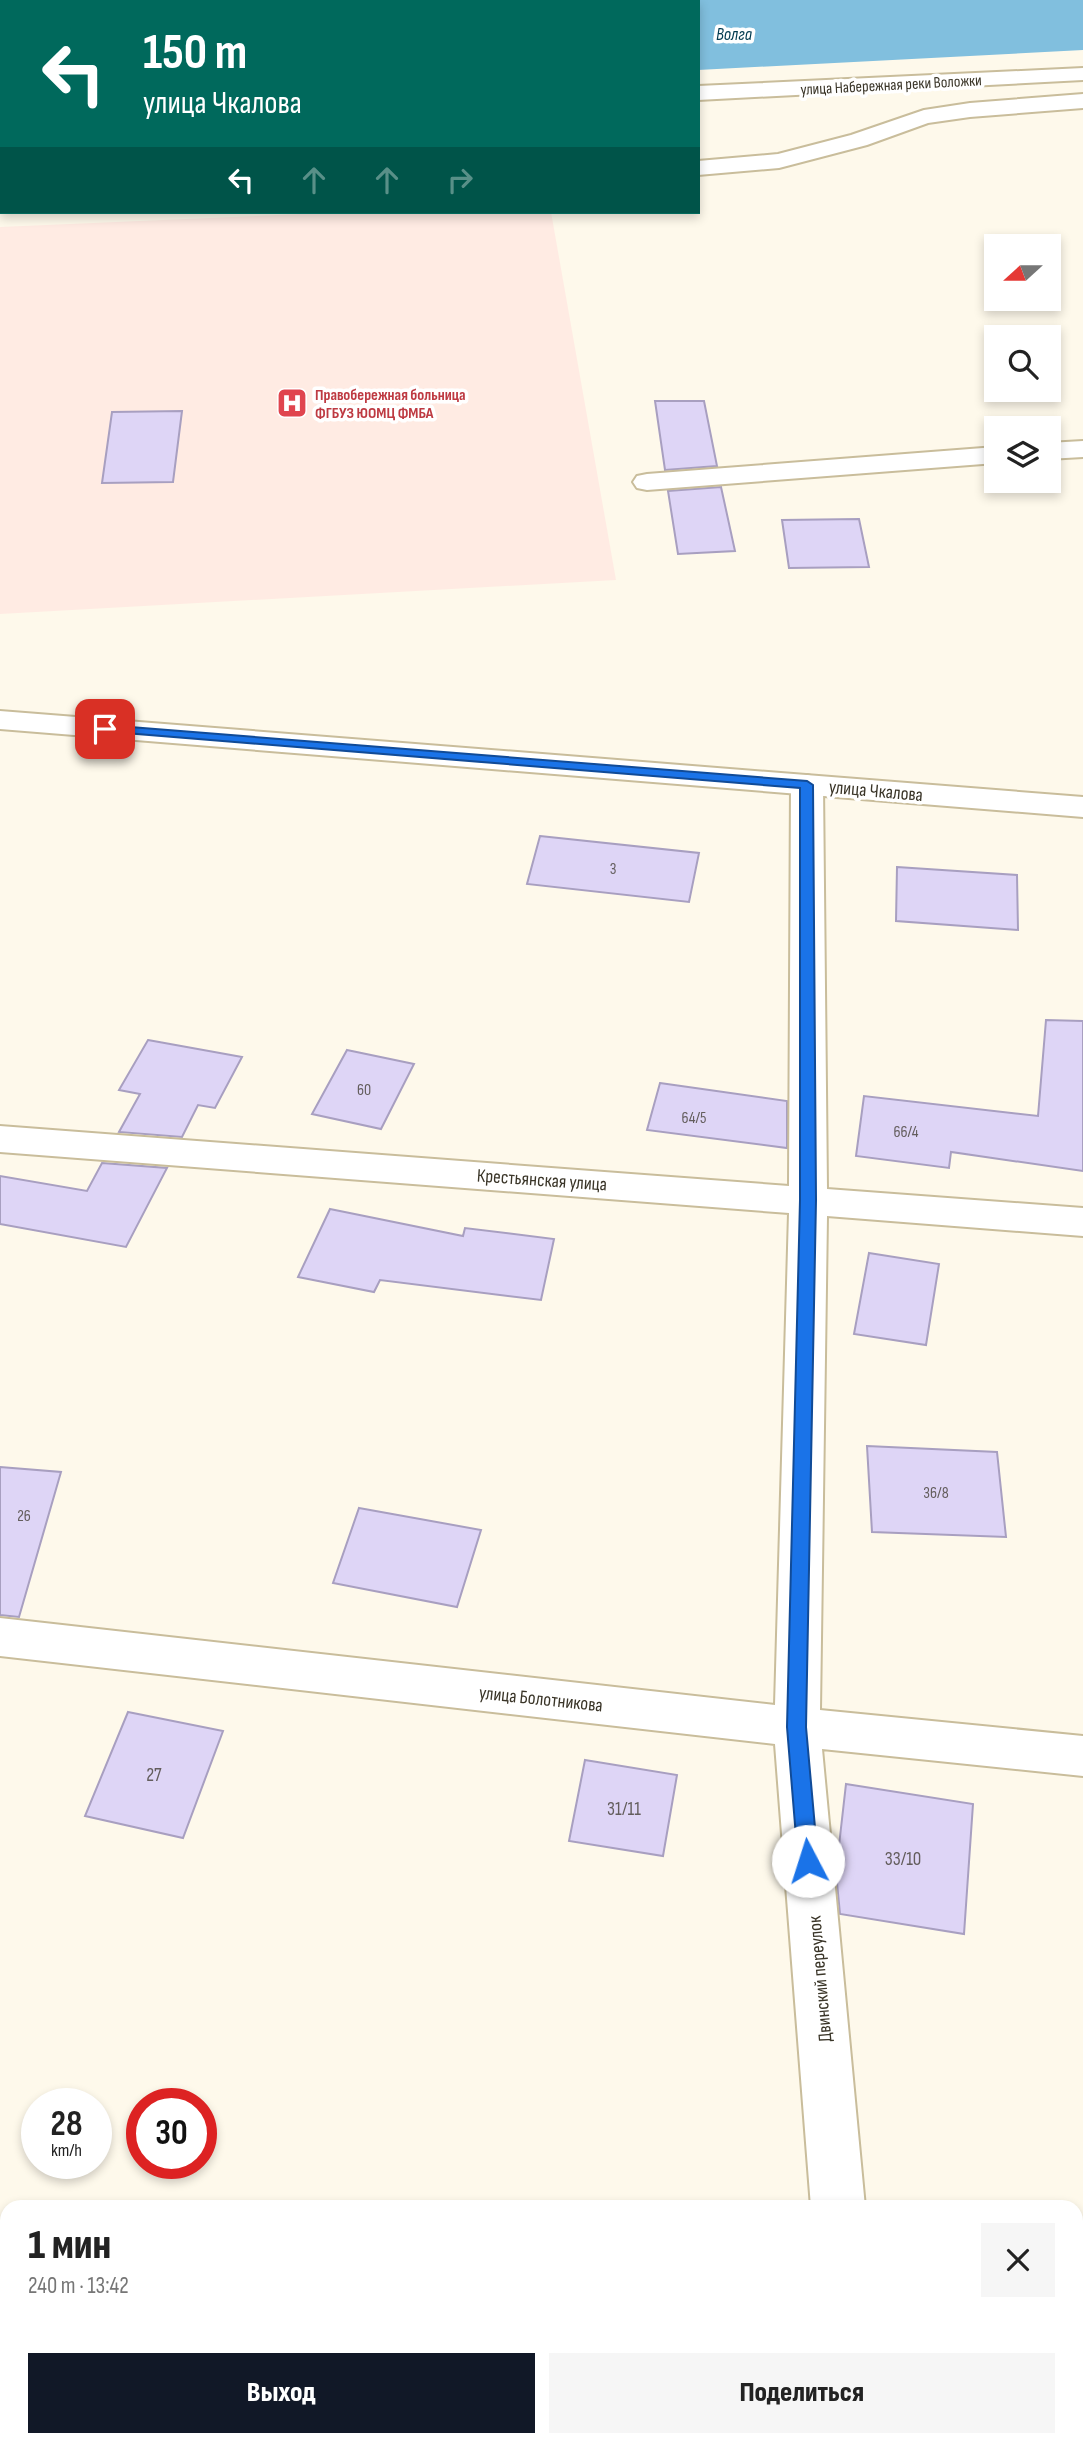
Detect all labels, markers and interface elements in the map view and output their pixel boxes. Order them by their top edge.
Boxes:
text: 150 m [143,24,247,83]
water label: Волга [716,24,753,45]
icon: left [28,28,119,119]
street label: улица Набережная реки Воложки [800,71,982,100]
text: улица Чкалова [143,84,302,123]
icon: left [222,161,260,199]
icon: ahead [295,161,333,199]
icon: ahead [368,161,406,199]
icon: right [441,161,479,199]
north arrow [984,234,1060,312]
map controls [984,234,1061,493]
button: search [984,325,1061,402]
hospital icon: Правобережная больница ФГБУЗ ЮОМЦ ФМБА [275,386,309,420]
place label: Правобережная больница ФГБУЗ ЮОМЦ ФМБА [315,386,466,423]
button: layers [984,416,1061,493]
pin [75,699,135,759]
icon: arrive [86,710,124,748]
street label: улица Чкалова [828,776,924,807]
house number: 3 [610,860,616,879]
house number: 60 [357,1081,371,1100]
house number: 64/5 [681,1109,707,1128]
house number: 66/4 [894,1123,919,1142]
street label: Крестьянская улица [476,1164,608,1197]
house number: 36/8 [923,1484,949,1503]
house number: 26 [17,1507,31,1526]
street label: улица Болотникова [478,1682,604,1717]
house number: 27 [146,1764,162,1787]
house number: 31/11 [607,1798,641,1821]
position arrow [771,1824,845,1898]
house number: 33/10 [885,1848,921,1871]
street label: Двинский переулок [803,1914,837,2043]
speed limit sign: 30 [126,2088,217,2179]
text: 28 [51,2103,82,2146]
text: km/h [51,2140,82,2161]
text: 1 мин [28,2220,111,2271]
button: close [981,2223,1055,2297]
text: 240 m · 13:42 [28,2272,129,2300]
button: Выход [28,2353,535,2433]
button: Поделиться [549,2353,1055,2433]

